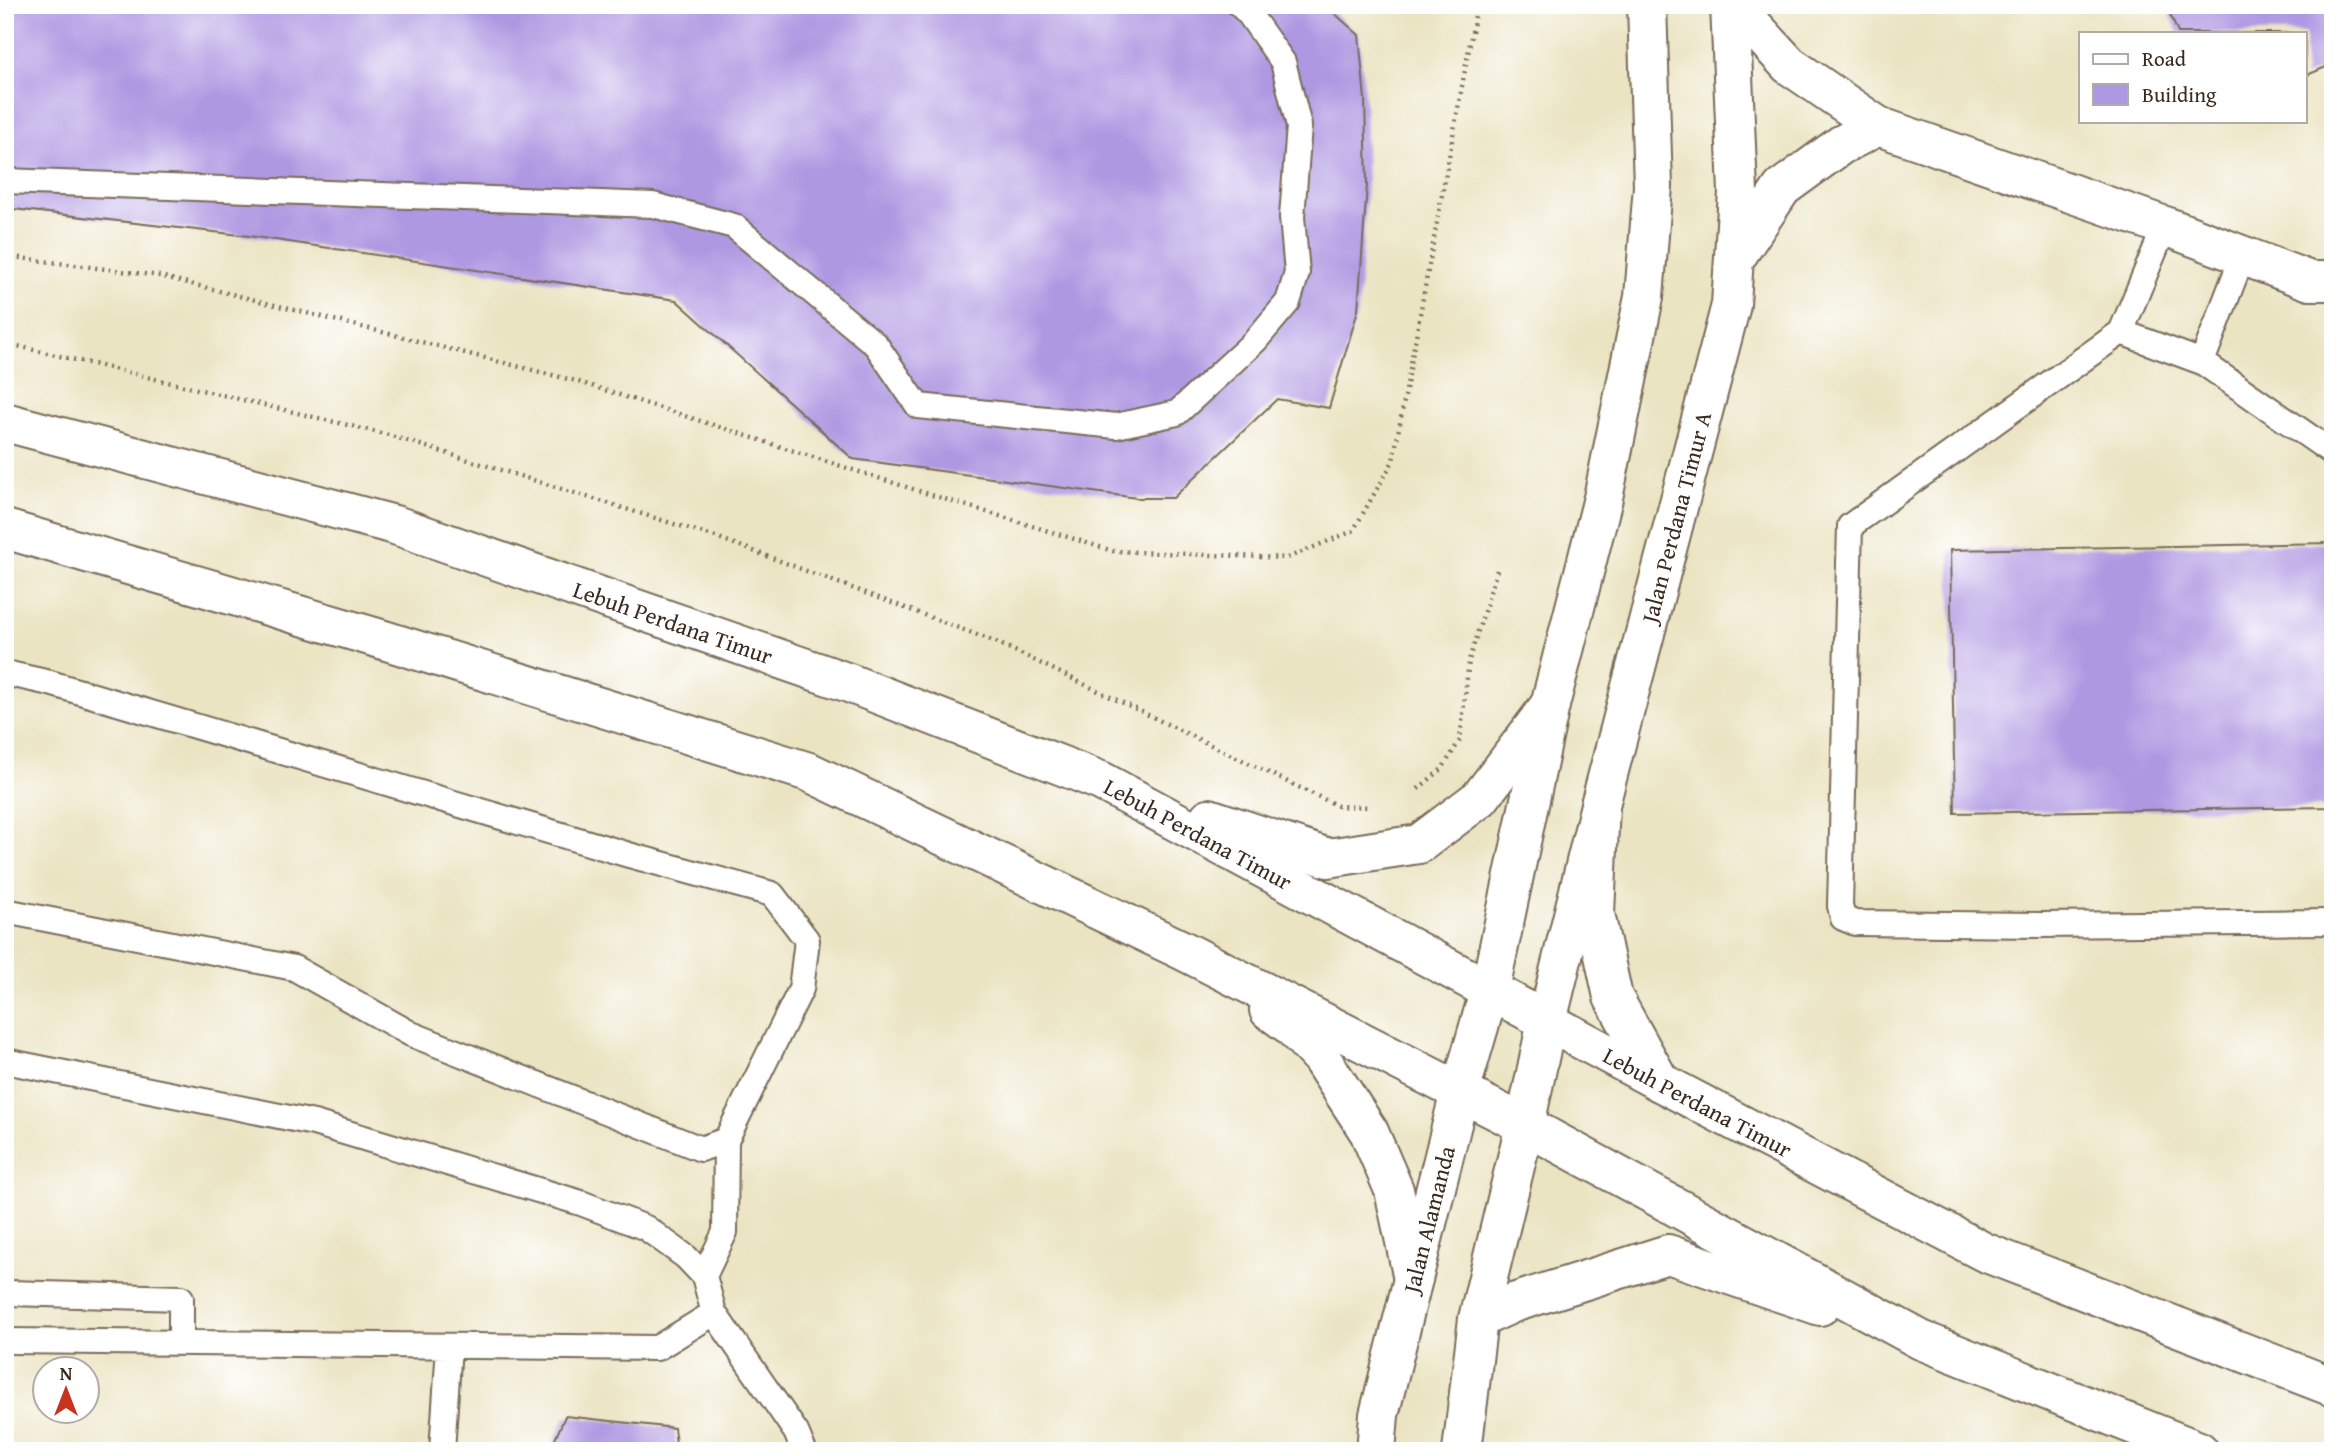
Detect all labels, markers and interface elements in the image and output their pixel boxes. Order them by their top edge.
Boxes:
legend [2079,32,2306,122]
text: Road [2142,43,2187,74]
text: Building [2142,79,2217,110]
street label: Jalan Perdana Timur A [1631,408,1719,629]
street label: Lebuh Perdana Timur [569,572,778,672]
street label: Lebuh Perdana Timur [1099,769,1299,898]
street label: Lebuh Perdana Timur [1598,1038,1798,1165]
street label: Jalan Alamanda [1393,1142,1462,1299]
north arrow [32,1354,102,1424]
text: N [60,1359,73,1387]

